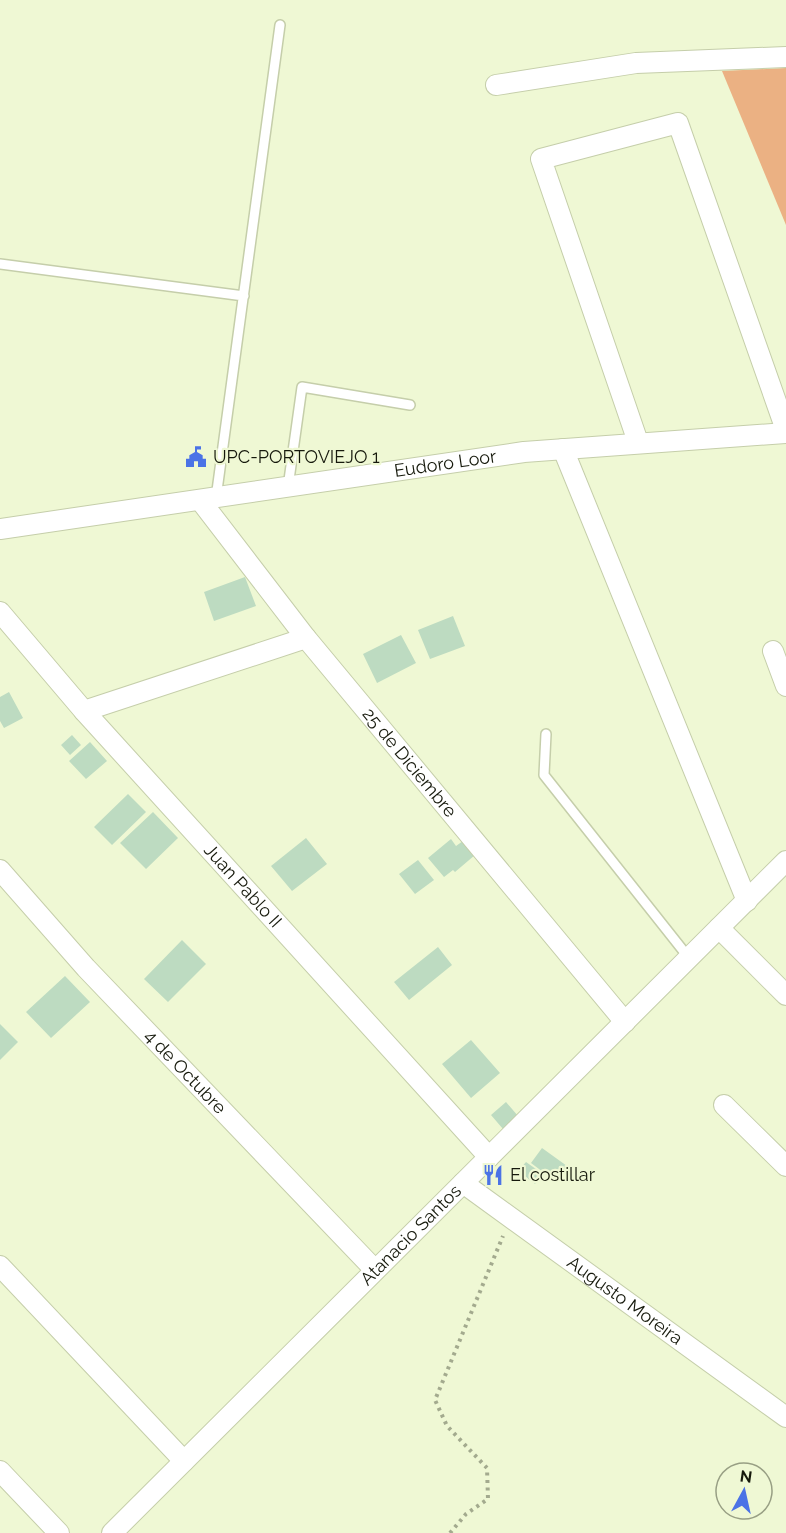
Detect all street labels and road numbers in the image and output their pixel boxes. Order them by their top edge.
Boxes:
street label: Eudoro Loor [393,445,498,481]
street label: 25 de Diciembre [358,703,462,821]
street label: Juan Pablo II [200,839,286,932]
street label: 4 de Octubre [141,1025,231,1118]
street label: Atanacio Santos [356,1180,465,1289]
street label: Augusto Moreira [563,1251,687,1349]

